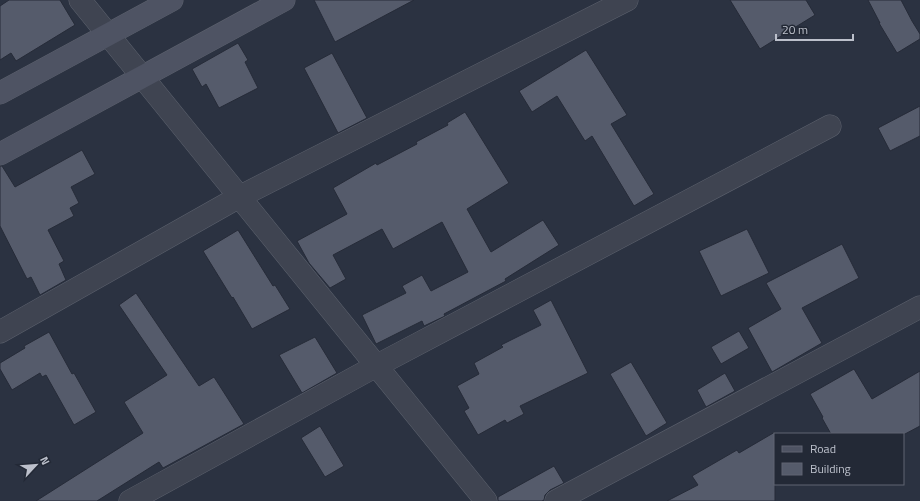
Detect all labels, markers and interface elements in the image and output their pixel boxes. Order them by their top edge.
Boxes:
scale bar [776,16,853,42]
text: 20 m [782,20,808,39]
legend [774,433,904,485]
text: Road [810,439,836,458]
north arrow [16,445,56,485]
text: N [36,454,54,468]
text: Building [810,459,851,478]

